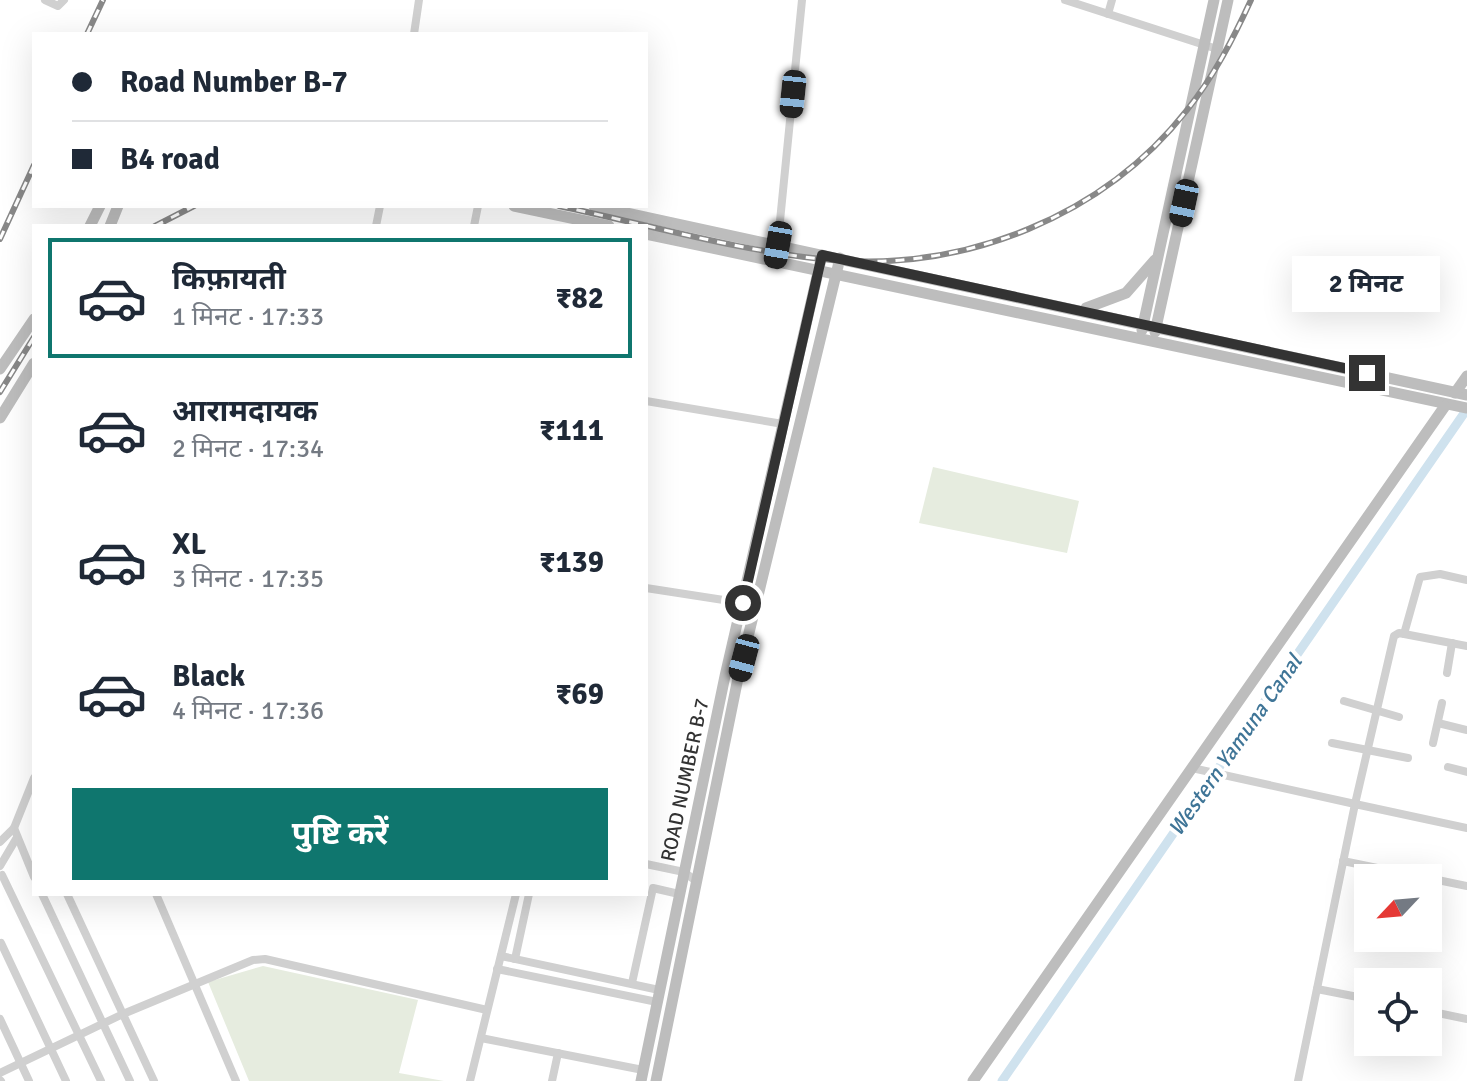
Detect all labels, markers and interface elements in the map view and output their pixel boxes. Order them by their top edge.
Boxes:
text: Road Number B-7 [120,64,348,101]
car [779,69,807,119]
text: B4 road [120,141,220,178]
car [1167,177,1201,229]
car [762,219,794,271]
callout: 2 मिनट [1293,257,1441,313]
text: किफ़ायती [172,261,286,298]
icon: car [76,262,148,334]
text: 2 मिनट [1329,268,1403,300]
text: ₹82 [555,280,604,317]
text: 1 मिनट · 17:33 [172,301,324,333]
route end [1349,355,1385,391]
text: आरामदायक [172,393,318,430]
icon: car [76,394,148,466]
text: ₹111 [539,412,604,449]
text: 2 मिनट · 17:34 [172,433,324,465]
icon: car [76,526,148,598]
text: XL [172,526,206,563]
text: ₹139 [539,544,604,581]
text: 3 मिनट · 17:35 [172,563,324,595]
route start [725,585,761,621]
car [726,632,762,684]
water label: Western Yamuna Canal [1162,648,1308,841]
icon: car [76,658,148,730]
text: Black [172,658,245,695]
text: ₹69 [555,676,604,713]
text: 4 मिनट · 17:36 [172,695,324,727]
street label: ROAD NUMBER B-7 [656,696,714,864]
button: पुष्टि करें [72,788,608,880]
north arrow [1354,864,1442,952]
map controls [1354,864,1442,1056]
button: locate [1354,968,1442,1056]

